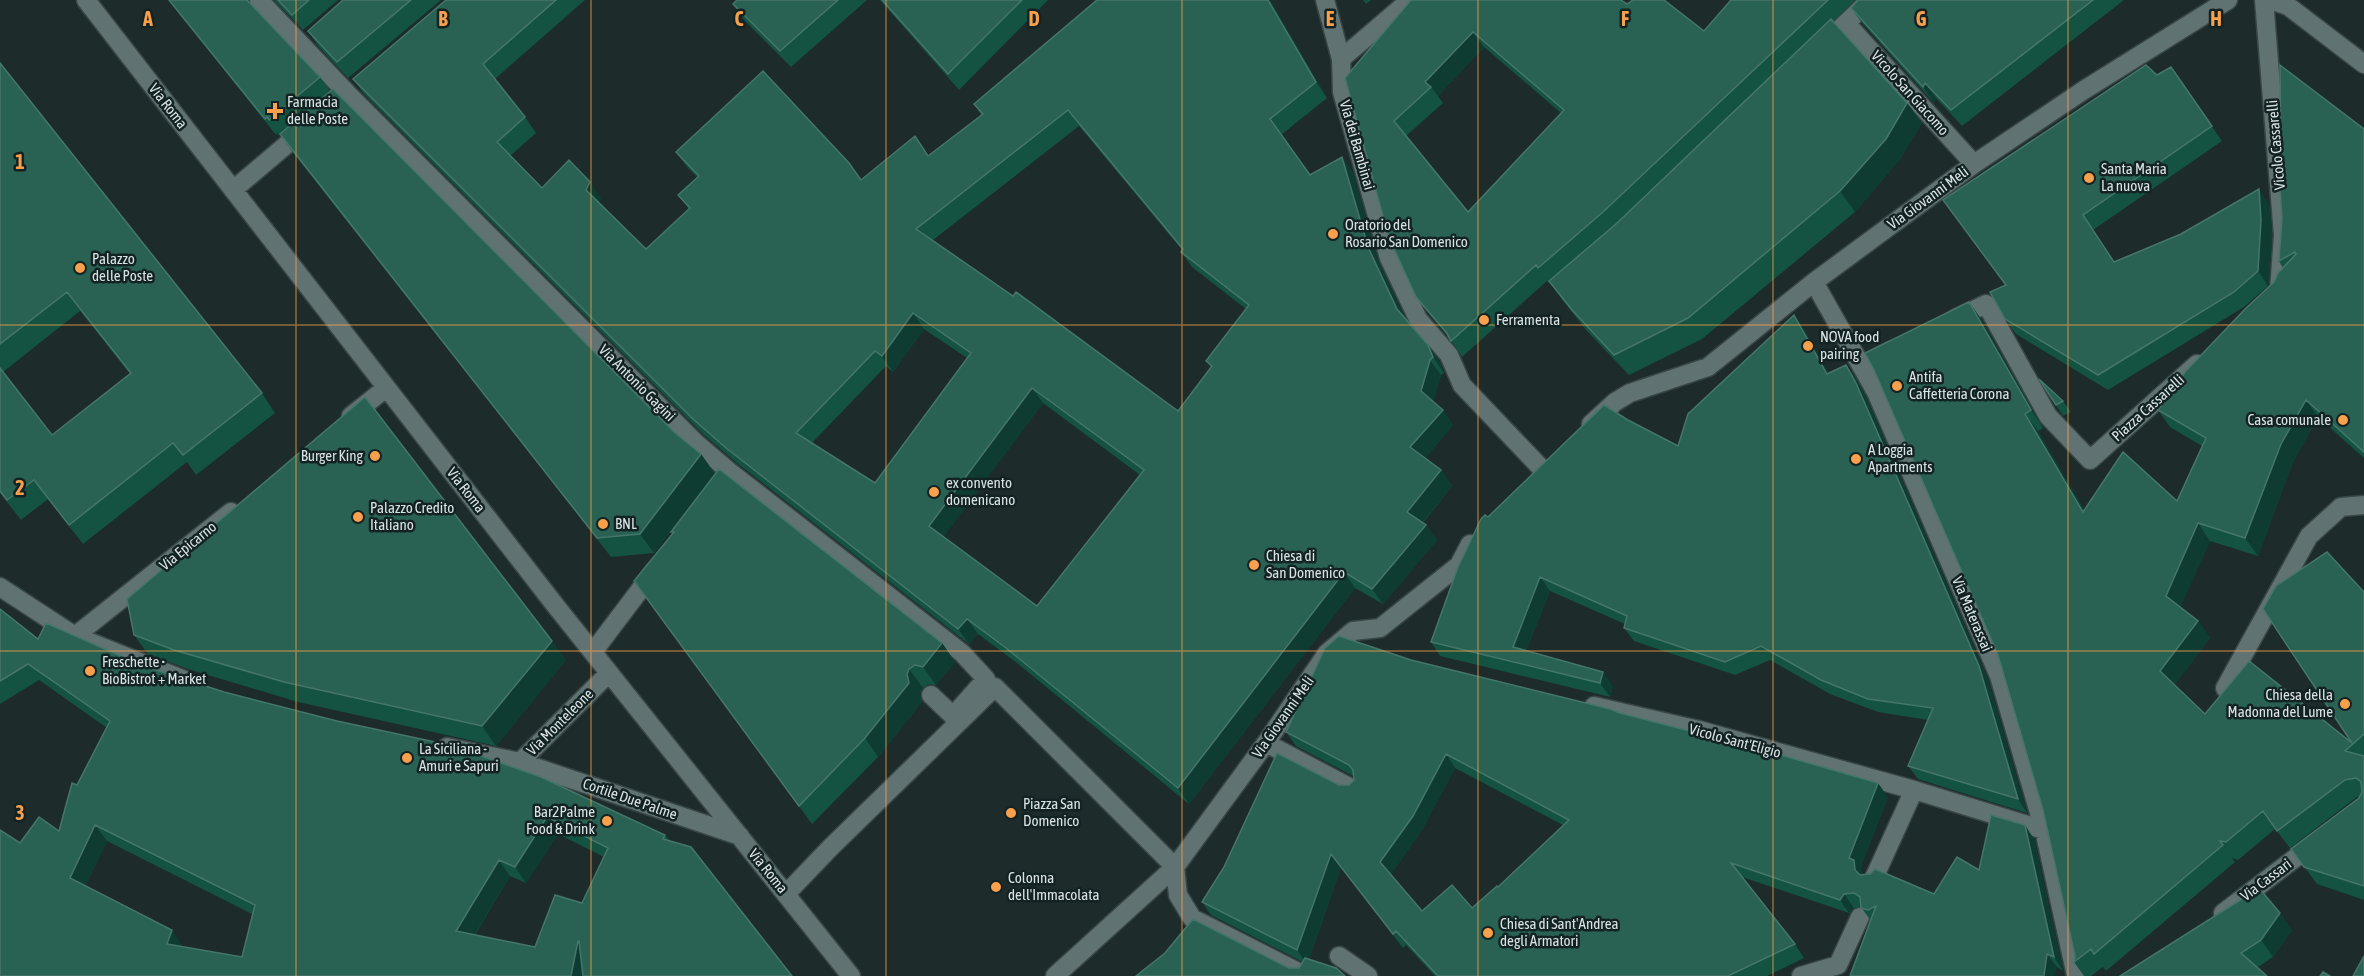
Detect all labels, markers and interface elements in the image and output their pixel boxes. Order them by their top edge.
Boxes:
text: A [142,7,153,30]
text: B [438,7,448,30]
text: C [735,7,744,30]
text: D [1028,7,1040,30]
text: E [1326,7,1335,30]
text: F [1621,7,1629,30]
text: G [1916,7,1927,30]
text: H [2210,7,2222,30]
street label: Vicolo San Giacomo [1868,47,1953,138]
street label: Via Roma [146,80,191,131]
place label: Farmacia delle Poste [287,93,348,127]
street label: Via dei Bambinai [1337,98,1378,192]
street label: Vicolo Cassarelli [2263,99,2288,191]
marker: Farmacia delle Poste [268,104,282,118]
text: 1 [15,150,25,173]
place label: Santa Maria La nuova [2101,160,2167,194]
street label: Via Giovanni Meli [1884,163,1971,233]
marker: Santa Maria La nuova [2082,171,2096,185]
place label: Oratorio del Rosario San Domenico [1345,216,1468,250]
marker: Oratorio del Rosario San Domenico [1326,227,1340,241]
place label: Palazzo delle Poste [92,250,153,284]
marker: Palazzo delle Poste [73,261,87,275]
place label: Ferramenta [1496,311,1560,328]
marker: Ferramenta [1477,313,1491,327]
place label: NOVA food pairing [1820,328,1879,362]
marker: NOVA food pairing [1801,339,1815,353]
street label: Via Antonio Gagini [596,341,679,424]
place label: Antifa Caffetteria Corona [1909,368,2009,402]
street label: Piazza Cassarelli [2108,371,2187,444]
marker: Antifa Caffetteria Corona [1890,379,1904,393]
place label: Casa comunale [2247,411,2331,428]
marker: Casa comunale [2336,413,2350,427]
place label: A Loggia Apartments [1868,441,1933,475]
place label: Burger King [301,447,364,464]
marker: Burger King [368,449,382,463]
marker: A Loggia Apartments [1849,452,1863,466]
street label: Via Roma [444,464,489,515]
place label: ex convento domenicano [946,474,1015,508]
text: 2 [15,476,25,499]
marker: ex convento domenicano [927,485,941,499]
place label: Palazzo Credito Italiano [370,499,454,533]
marker: Palazzo Credito Italiano [351,510,365,524]
place label: BNL [615,515,637,532]
marker: BNL [596,517,610,531]
street label: Via Epicarno [156,518,219,574]
place label: Chiesa di San Domenico [1266,547,1345,581]
marker: Chiesa di San Domenico [1247,558,1261,572]
street label: Via Materassai [1949,574,1996,654]
place label: Freschette • BioBistrot + Market [102,653,206,687]
marker: Freschette • BioBistrot + Market [83,664,97,678]
street label: Via Giovanni Meli [1248,673,1317,761]
street label: Via Monteleone [523,685,597,758]
place label: Chiesa della Madonna del Lume [2228,686,2333,720]
marker: Chiesa della Madonna del Lume [2338,697,2352,711]
street label: Vicolo Sant'Eligio [1687,720,1783,761]
place label: La Siciliana - Amuri e Sapuri [419,740,499,774]
marker: La Siciliana - Amuri e Sapuri [400,751,414,765]
street label: Cortile Due Palme [581,774,680,823]
place label: Piazza San Domenico [1023,795,1081,829]
text: 3 [15,801,25,824]
place label: Bar2Palme Food & Drink [526,803,595,837]
marker: Piazza San Domenico [1004,806,1018,820]
marker: Bar2Palme Food & Drink [600,814,614,828]
street label: Via Roma [745,845,791,896]
street label: Via Cassari [2237,855,2294,904]
place label: Colonna dell'Immacolata [1008,869,1100,903]
marker: Colonna dell'Immacolata [989,880,1003,894]
place label: Chiesa di Sant'Andrea degli Armatori [1500,915,1619,949]
marker: Chiesa di Sant'Andrea degli Armatori [1481,926,1495,940]

